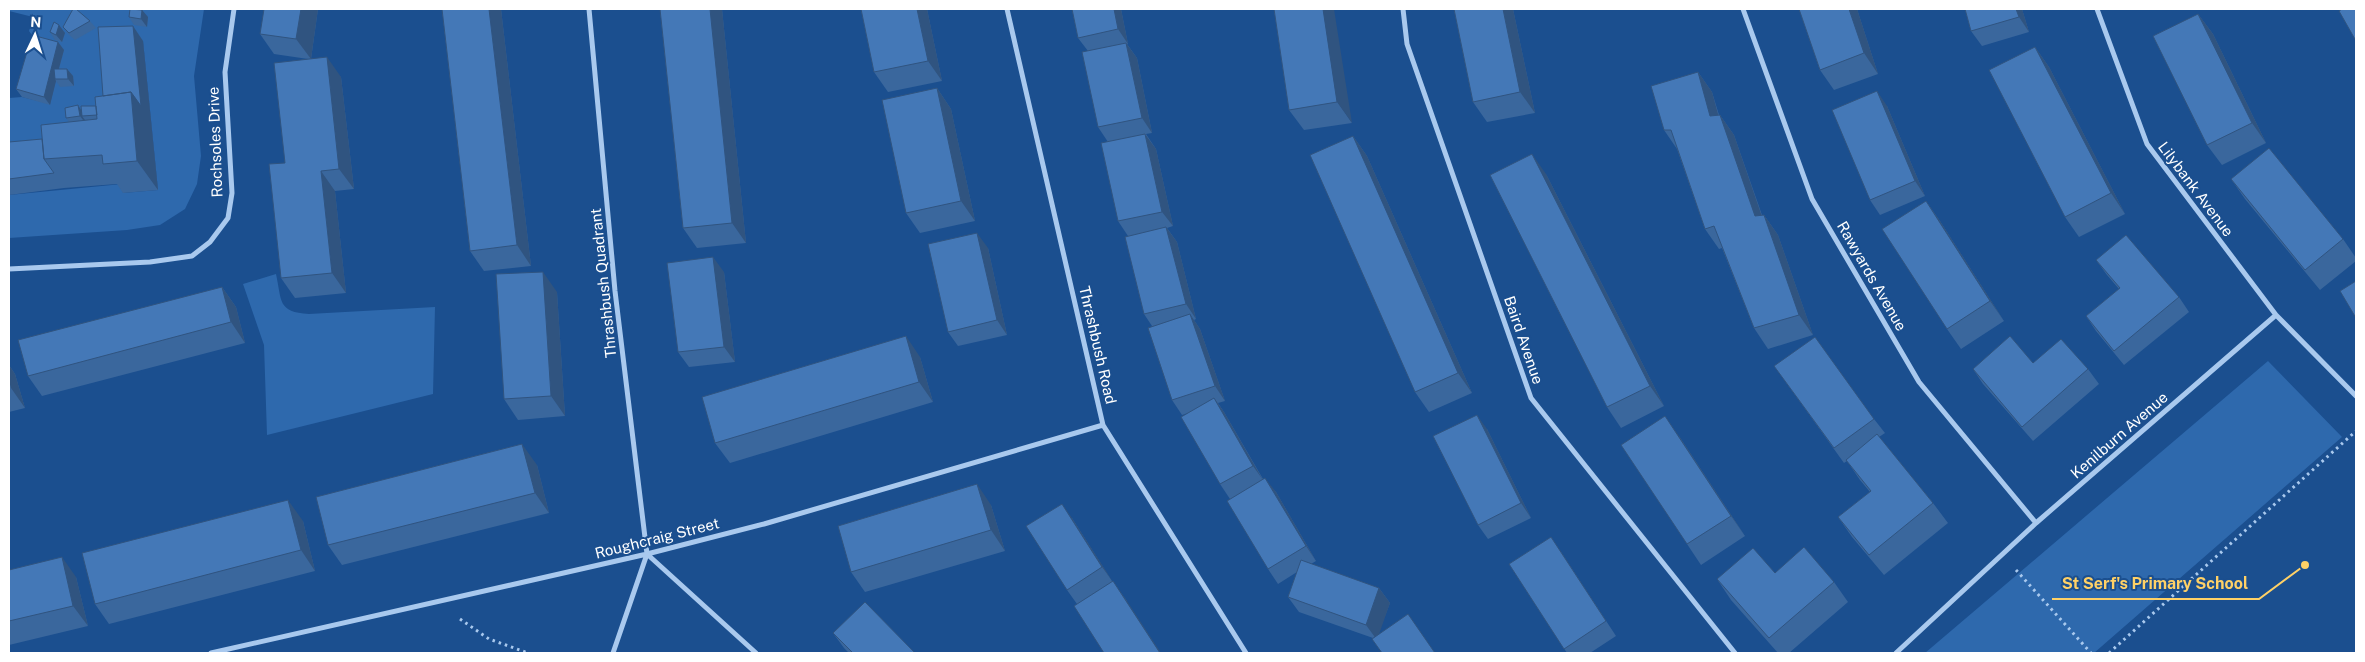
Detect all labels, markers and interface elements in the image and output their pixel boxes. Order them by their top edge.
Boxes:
north arrow [10,10,60,60]
text: N [30,14,42,30]
street label: Rochsoles Drive [205,86,225,198]
street label: Lilybank Avenue [2155,138,2237,240]
street label: Thrashbush Quadrant [587,207,619,359]
street label: Rawyards Avenue [1834,218,1910,334]
street label: Thrashbush Road [1076,284,1120,406]
street label: Baird Avenue [1501,294,1547,386]
street label: Kenilburn Avenue [2067,388,2171,482]
street label: Roughcraig Street [593,514,721,562]
callout: St Serf's Primary School [2052,568,2259,599]
text: St Serf's Primary School [2062,574,2248,593]

